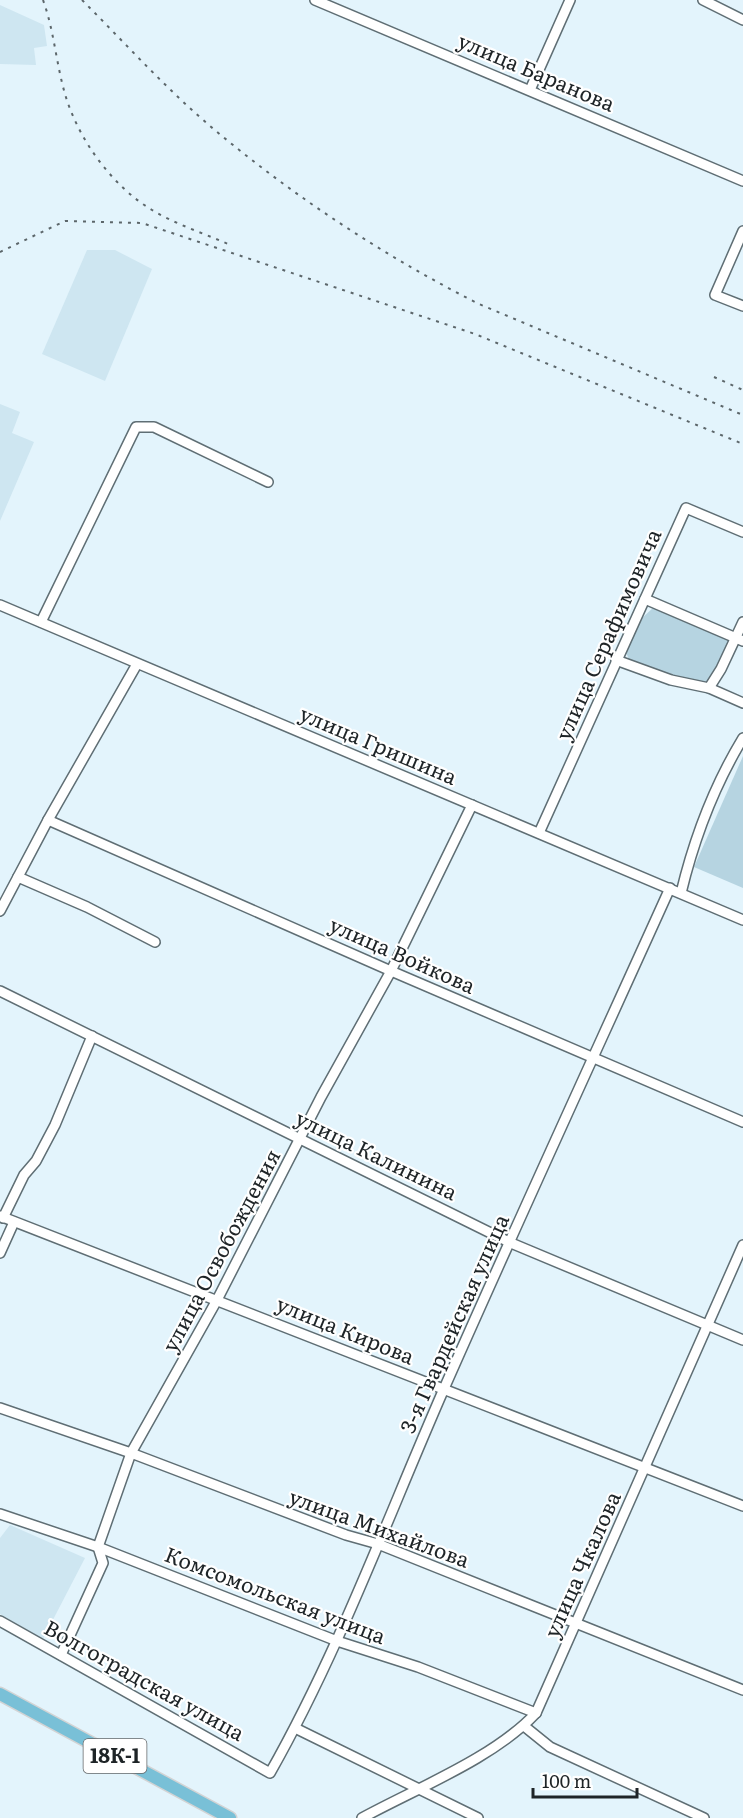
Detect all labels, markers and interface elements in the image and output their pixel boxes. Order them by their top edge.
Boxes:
street label: улица Баранова [454,24,621,118]
street label: улица Серафимовича [546,523,668,745]
street label: улица Гришина [295,697,463,791]
street label: улица Войкова [325,908,482,1000]
street label: улица Калинина [291,1101,464,1207]
street label: улица Освобождения [153,1143,287,1357]
street label: 3-я Гвардейская улица [390,1208,515,1438]
street label: улица Кирова [272,1287,420,1371]
street label: улица Михайлова [285,1480,475,1574]
street label: улица Чкалова [535,1485,627,1642]
street label: Комсомольская улица [161,1537,392,1650]
street label: Волгоградская улица [39,1611,252,1747]
road number: 18К-1 [84,1739,146,1773]
scale bar [533,1761,636,1799]
text: 100 m [542,1767,591,1794]

